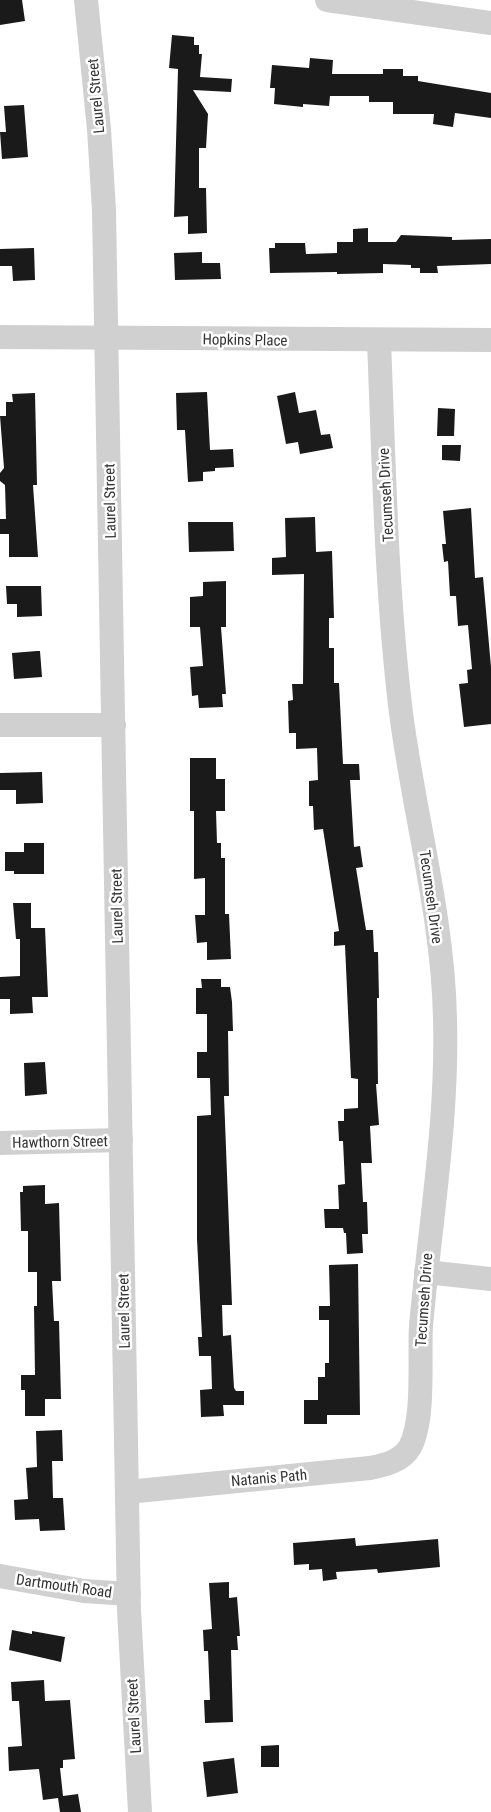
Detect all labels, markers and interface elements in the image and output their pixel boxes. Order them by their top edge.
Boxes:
street label: Laurel Street [84,58,108,134]
street label: Hopkins Place [202,330,288,350]
street label: Tecumseh Drive [375,448,397,542]
street label: Laurel Street [100,463,120,539]
street label: Tecumseh Drive [416,849,446,945]
street label: Laurel Street [107,868,127,944]
street label: Hawthorn Street [12,1132,108,1152]
street label: Tecumseh Drive [412,1252,436,1348]
street label: Laurel Street [114,1273,134,1349]
street label: Natanis Path [230,1466,308,1490]
street label: Dartmouth Road [15,1570,113,1602]
street label: Laurel Street [123,1678,145,1754]

